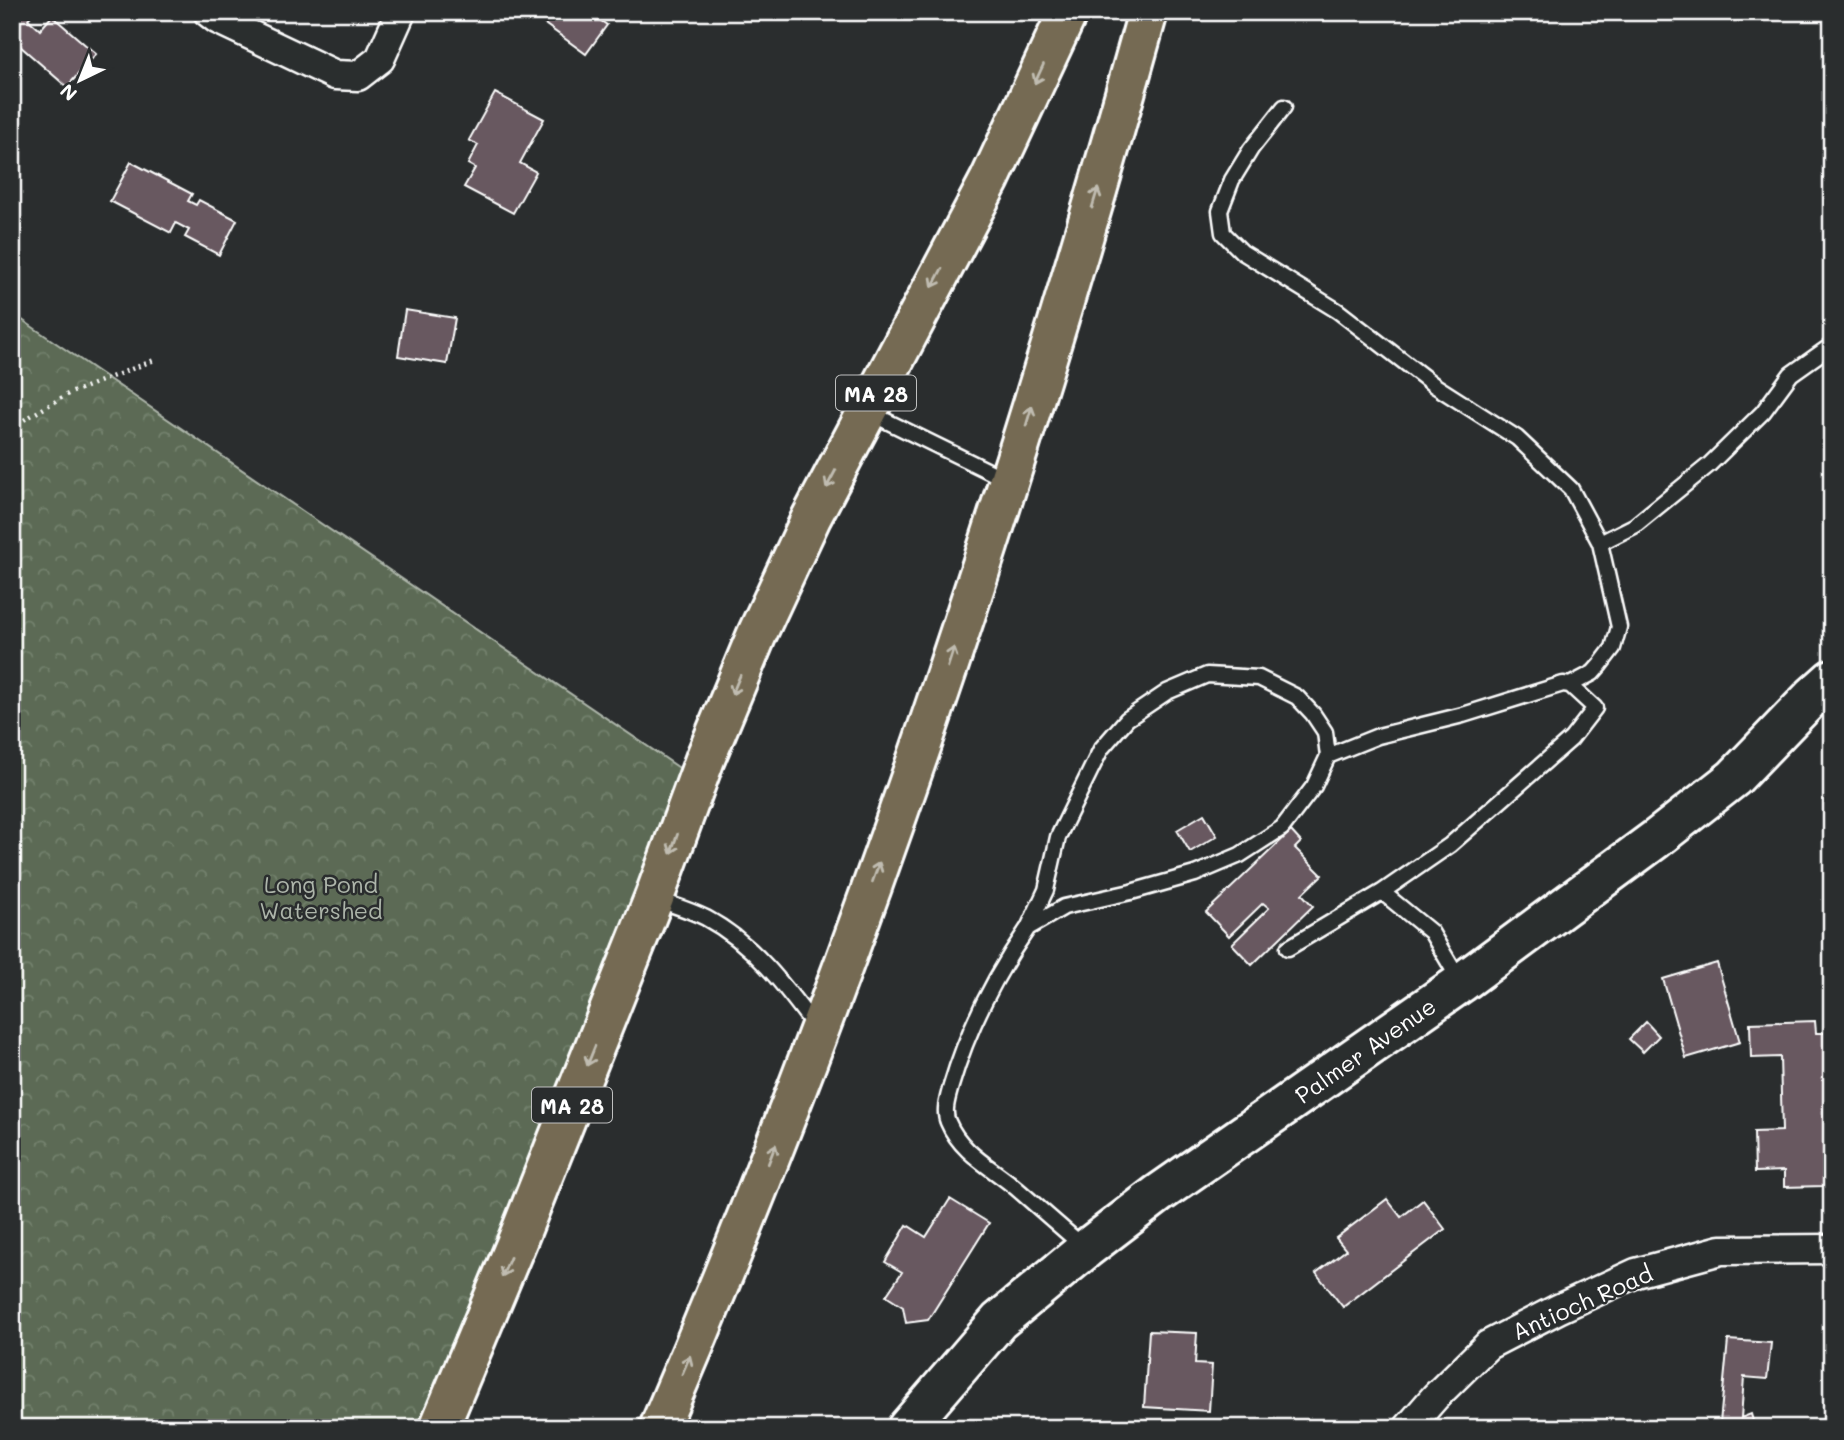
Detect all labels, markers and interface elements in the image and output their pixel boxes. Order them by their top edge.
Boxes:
north arrow [46,46,116,116]
one-way arrow [1032,63,1045,84]
text: N [54,79,82,107]
one-way arrow [1089,187,1102,209]
one-way arrow [930,267,944,287]
road number: MA 28 [836,376,916,410]
one-way arrow [1023,405,1036,427]
one-way arrow [824,468,837,489]
one-way arrow [946,647,958,669]
one-way arrow [729,674,742,696]
one-way arrow [667,833,679,855]
one-way arrow [871,862,883,884]
park label: Long Pond Watershed [259,869,383,925]
street label: Palmer Avenue [1289,990,1441,1110]
one-way arrow [584,1045,597,1066]
road number: MA 28 [532,1088,612,1122]
one-way arrow [766,1144,779,1166]
one-way arrow [499,1256,512,1277]
street label: Antioch Road [1507,1258,1657,1346]
one-way arrow [680,1355,693,1376]

